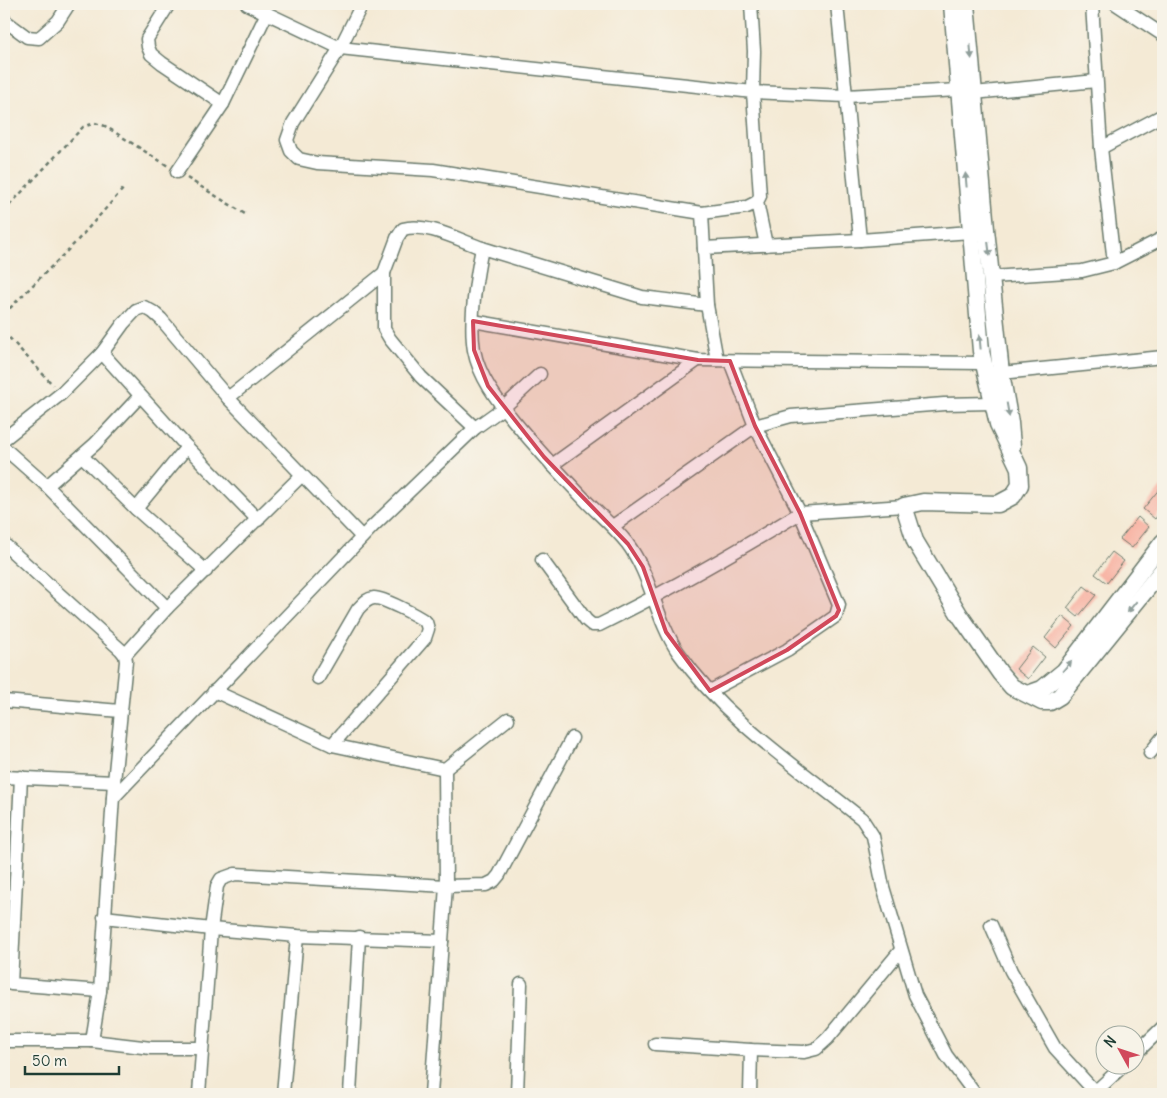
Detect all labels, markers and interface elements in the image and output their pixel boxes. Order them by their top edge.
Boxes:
one-way arrow [967,45,975,61]
one-way arrow [962,172,970,188]
one-way arrow [985,241,993,257]
one-way arrow [976,334,984,350]
one-way arrow [1005,403,1013,419]
one-way arrow [1127,600,1138,613]
one-way arrow [1061,660,1072,673]
north arrow [1094,1026,1144,1076]
text: N [1100,1032,1120,1051]
scale bar [25,1043,119,1075]
text: 50 m [32,1051,67,1070]

